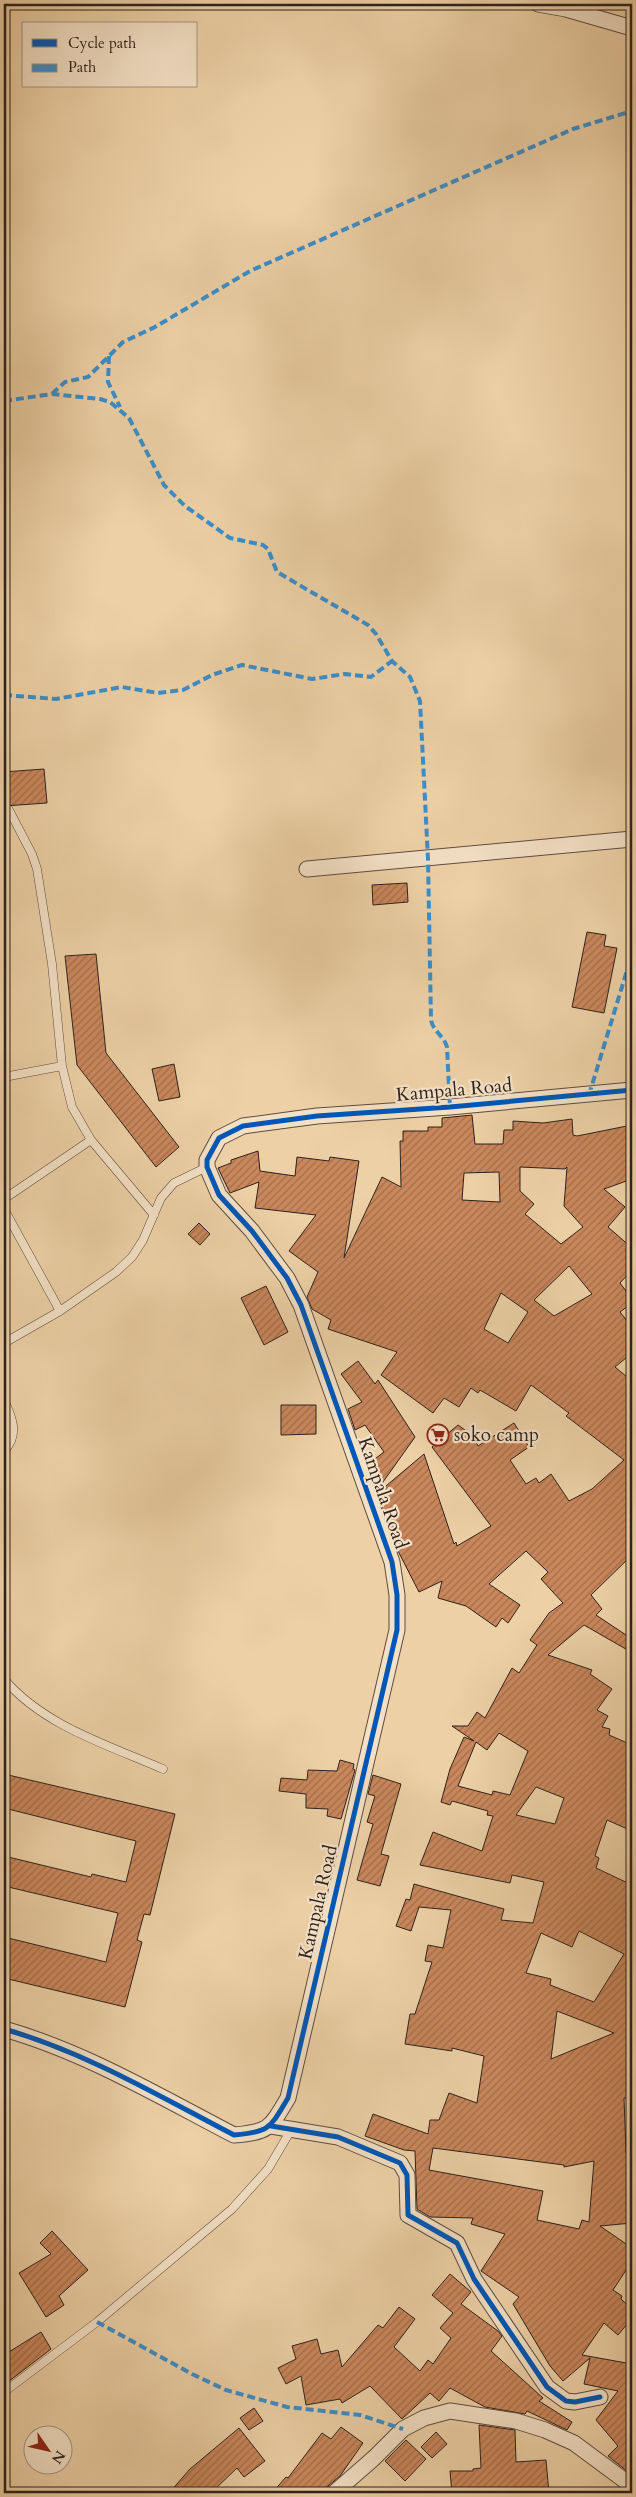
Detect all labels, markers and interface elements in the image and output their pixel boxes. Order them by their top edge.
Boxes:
legend [22,22,198,88]
text: Cycle path [68,33,137,53]
text: Path [68,57,97,77]
street label: Kampala Road [395,1072,513,1108]
place label: soko camp [454,1422,539,1448]
supermarket icon: soko camp [426,1423,450,1447]
street label: Kampala Road [352,1434,414,1552]
street label: Kampala Road [292,1842,344,1962]
north arrow [22,2424,72,2474]
text: N [47,2447,70,2467]

